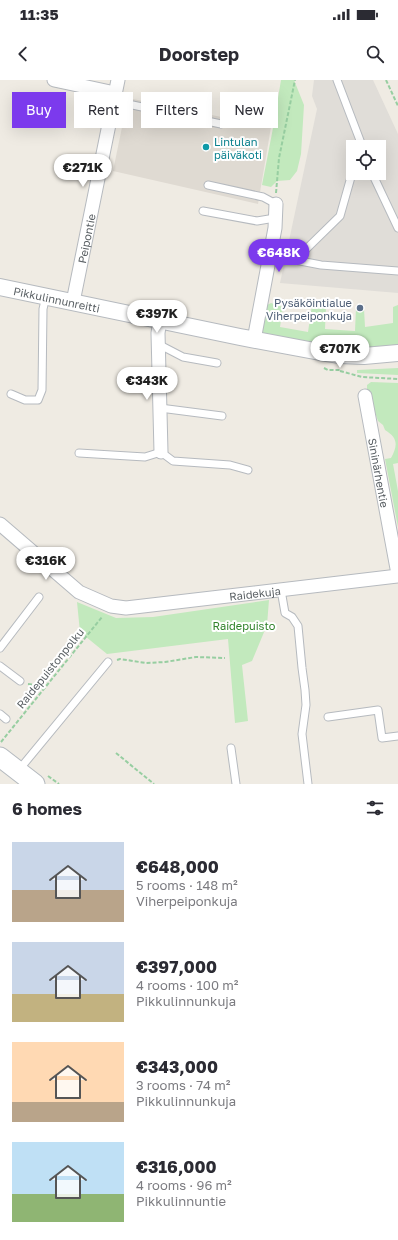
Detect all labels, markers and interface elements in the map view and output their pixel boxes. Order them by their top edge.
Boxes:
text: 11:35 [20,5,59,23]
icon: back [12,43,34,65]
text: Doorstep [159,43,239,65]
icon: search [364,43,386,65]
chip: Buy [12,92,66,128]
chip: Rent [74,92,133,128]
chip: Filters [141,92,212,128]
chip: New [220,92,278,128]
place label: Lintulan päiväkoti [214,135,262,161]
map controls [346,140,386,180]
button: locate [346,140,386,180]
marker: Lintulan päiväkoti [201,142,211,152]
pin: €271K [55,154,111,188]
text: €271K [63,159,103,175]
street label: Peipontie [75,212,97,264]
pin: €648K [251,239,307,273]
text: €648K [257,244,301,260]
street label: Pikkulinnunreitti [12,284,101,314]
place label: Pysäköintialue Viherpeiponkuja [266,296,352,322]
pin: €397K [129,300,185,334]
marker: Pysäköintialue Viherpeiponkuja [355,303,365,313]
text: €397K [136,305,178,321]
pin: €707K [312,335,368,369]
text: €707K [319,340,361,356]
pin: €343K [119,367,175,401]
text: €343K [126,372,168,388]
street label: Sininärhentie [366,437,392,509]
pin: €316K [18,547,74,581]
text: €316K [25,552,67,568]
street label: Raidekuja [228,583,281,602]
park label: Raidepuisto [213,619,276,632]
street label: Raidepuistonpolku [14,625,86,711]
icon: filters [364,797,386,819]
text: 6 homes [12,798,82,819]
text: €648,000 [136,856,219,877]
icon: home [44,858,92,906]
text: 5 rooms · 148 m² [136,877,238,893]
text: Viherpeiponkuja [136,893,238,909]
text: €397,000 [136,956,217,977]
icon: home [44,958,92,1006]
text: 4 rooms · 100 m² [136,977,238,993]
text: Pikkulinnunkuja [136,993,236,1009]
text: €343,000 [136,1056,218,1077]
icon: home [44,1058,92,1106]
text: 3 rooms · 74 m² [136,1077,230,1093]
text: Pikkulinnunkuja [136,1093,236,1109]
text: €316,000 [136,1156,217,1177]
icon: home [44,1158,92,1206]
text: 4 rooms · 96 m² [136,1177,232,1193]
text: Pikkulinnuntie [136,1193,226,1209]

